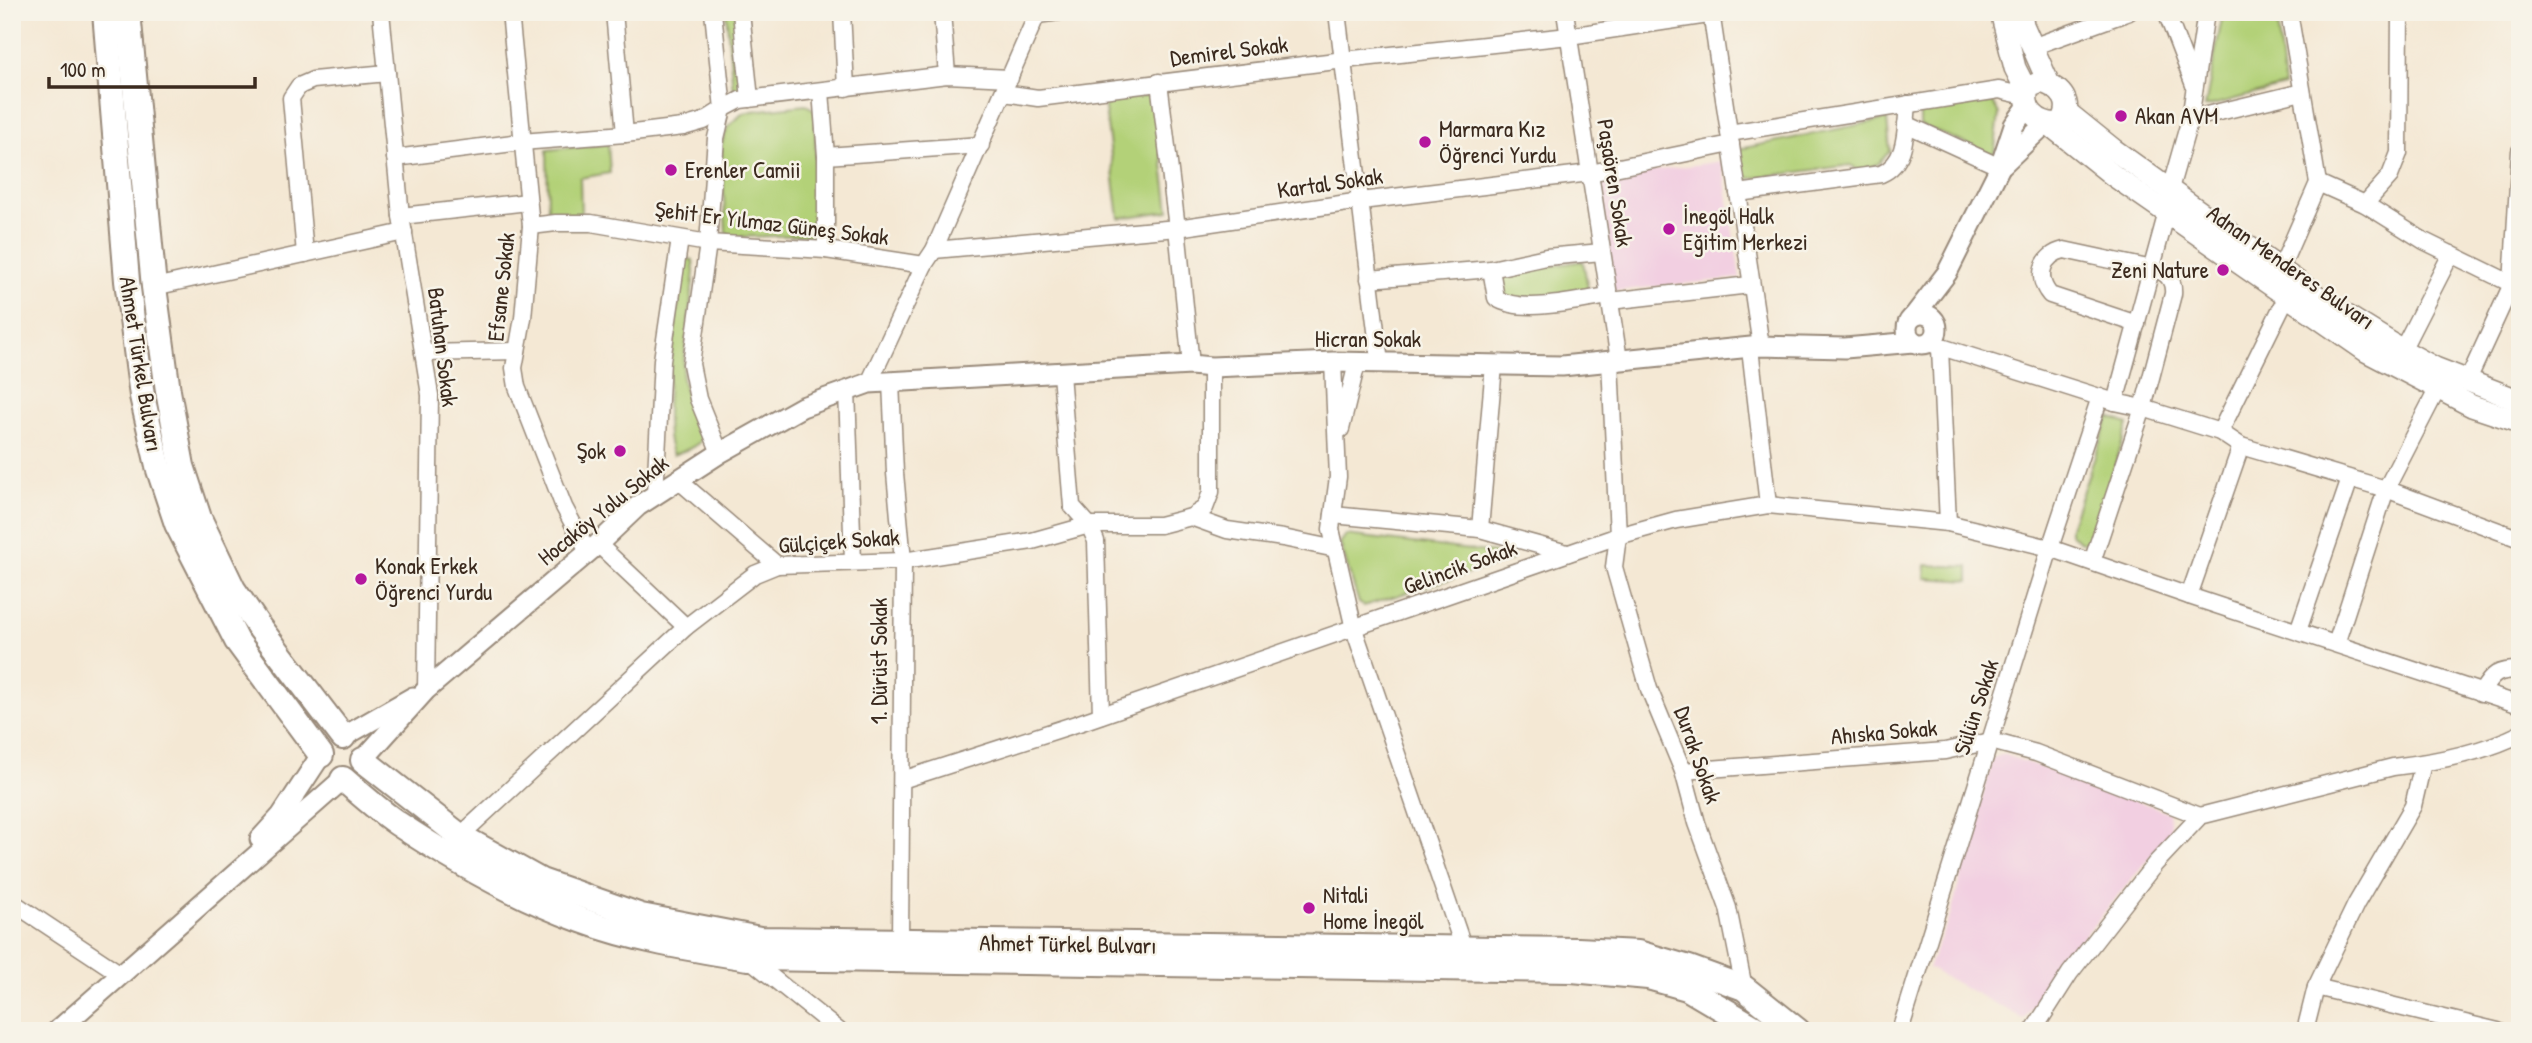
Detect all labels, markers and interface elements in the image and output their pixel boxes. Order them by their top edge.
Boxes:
street label: Demirel Sokak [1168,28,1290,73]
scale bar [49,46,256,90]
text: 100 m [60,55,106,84]
place label: Akan AVM [2135,100,2218,131]
marker: Akan AVM [2113,108,2129,124]
place label: Marmara Kız Öğrenci Yurdu [1439,113,1556,170]
street label: Paşaören Sokak [1590,117,1641,249]
marker: Marmara Kız Öğrenci Yurdu [1417,134,1433,150]
place label: Erenler Camii [685,154,801,185]
street label: Kartal Sokak [1275,160,1385,205]
marker: Erenler Camii [663,162,679,178]
street label: Şehit Er Yılmaz Güneş Sokak [653,193,891,252]
street label: Adnan Menderes Bulvarı [2201,197,2381,336]
place label: İnegöl Halk Eğitim Merkezi [1683,200,1808,257]
marker: İnegöl Halk Eğitim Merkezi [1661,221,1677,237]
street label: Efsane Sokak [479,231,522,343]
place label: Zeni Nature [2111,254,2209,285]
marker: Zeni Nature [2215,262,2231,278]
street label: Ahmet Türkel Bulvarı [112,274,171,454]
street label: Batuhan Sokak [421,285,466,409]
street label: Hicran Sokak [1315,323,1422,354]
place label: Şok [577,435,606,466]
marker: Şok [612,443,628,459]
street label: Hocaköy Yolu Sokak [531,447,675,572]
street label: Gülçiçek Sokak [777,521,901,560]
street label: Gelincik Sokak [1399,532,1521,601]
place label: Konak Erkek Öğrenci Yurdu [375,550,492,607]
marker: Konak Erkek Öğrenci Yurdu [353,571,369,587]
street label: 1. Dürüst Sokak [863,597,894,724]
street label: Sülün Sokak [1946,655,2006,759]
street label: Durak Sokak [1667,702,1730,808]
street label: Ahıska Sokak [1829,711,1939,752]
place label: Nitali Home İnegöl [1323,879,1425,936]
marker: Nitali Home İnegöl [1301,900,1317,916]
street label: Ahmet Türkel Bulvarı [979,926,1157,961]

